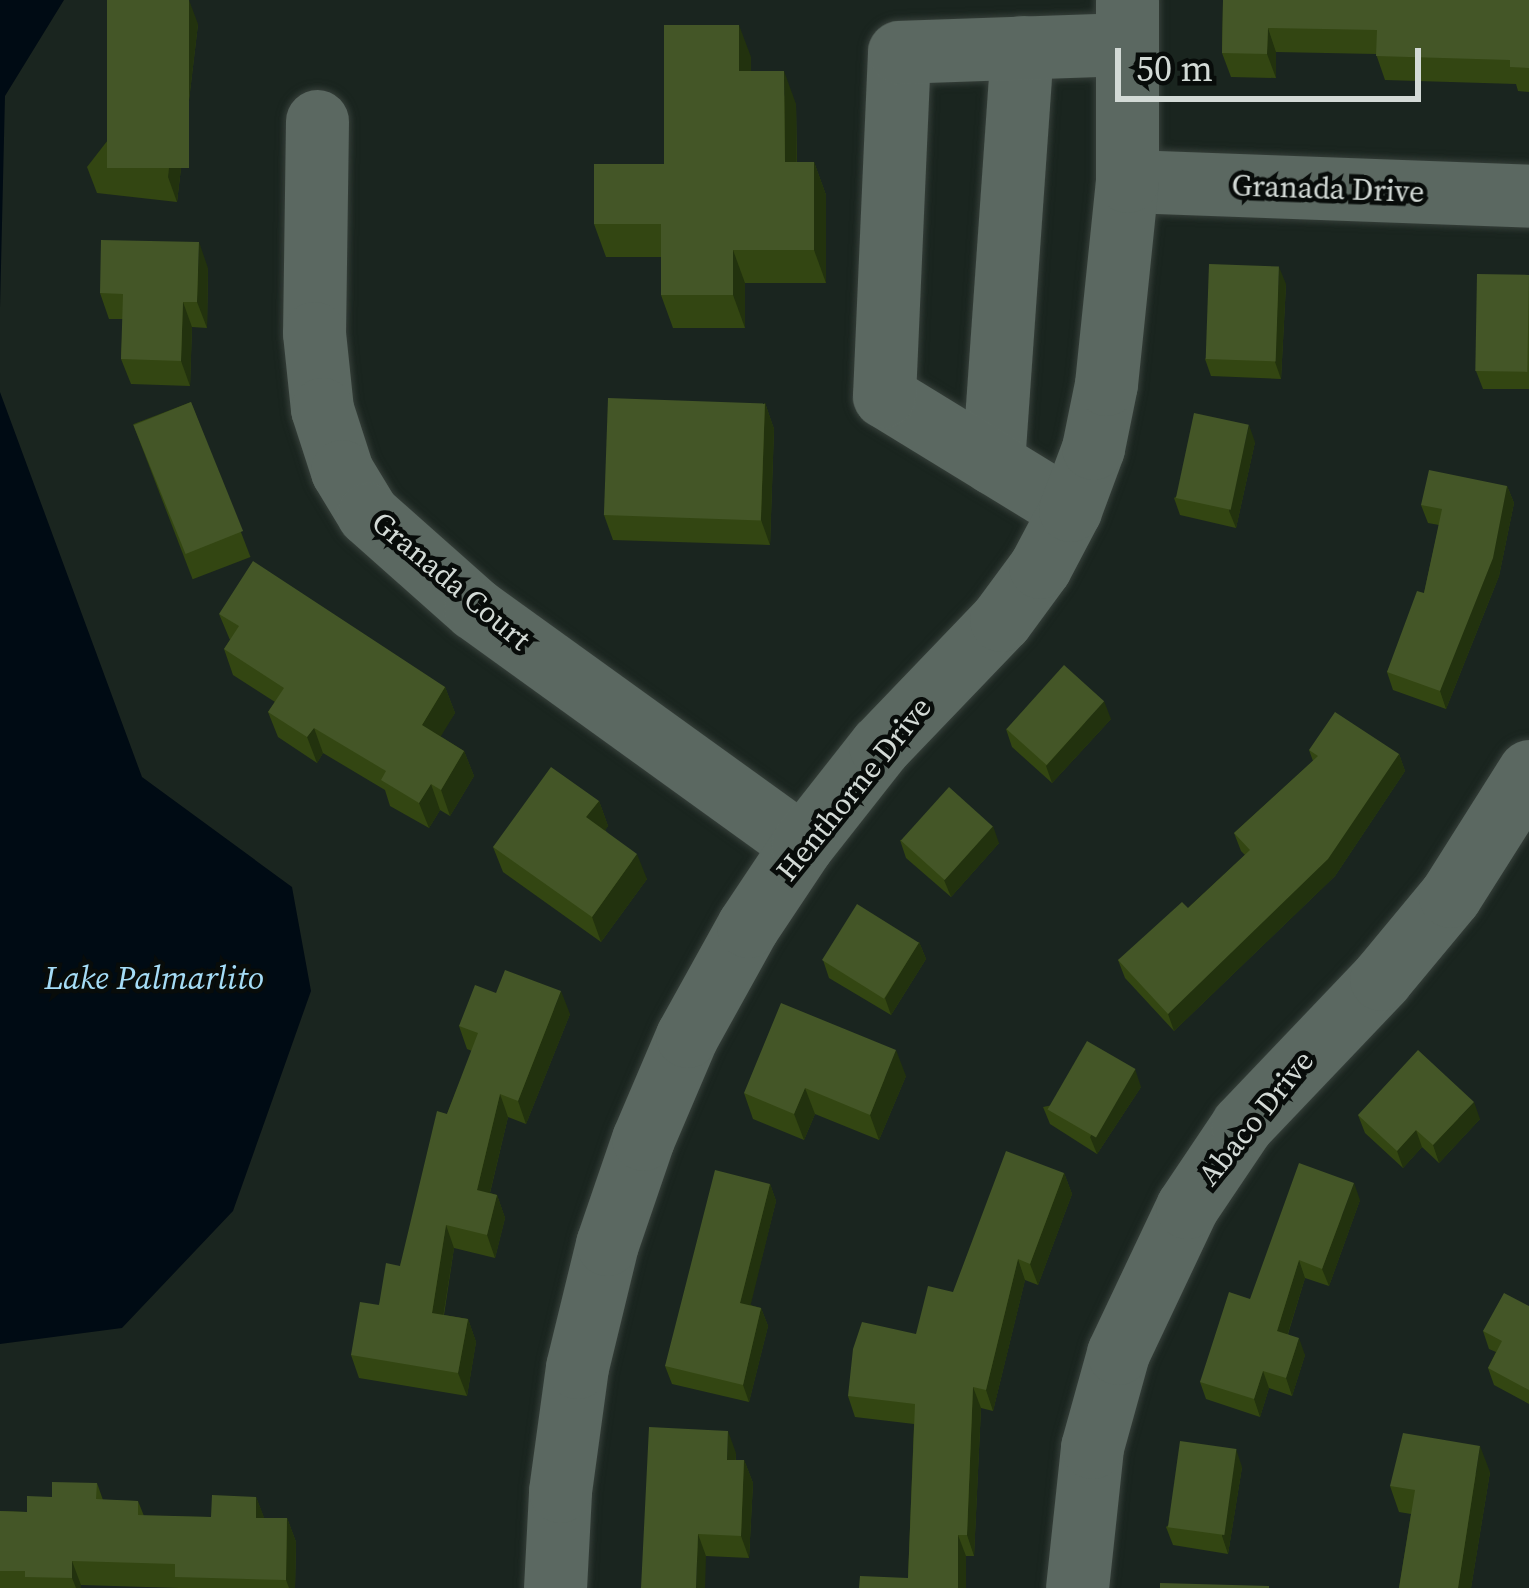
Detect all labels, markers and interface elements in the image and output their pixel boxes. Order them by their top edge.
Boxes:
scale bar [1121,24,1427,98]
text: 50 m [1136,44,1213,93]
street label: Granada Drive [1231,168,1425,210]
street label: Granada Court [364,504,538,658]
street label: Henthorne Drive [769,690,939,888]
water label: Lake Palmarlito [44,958,264,998]
street label: Abaco Drive [1191,1043,1321,1193]

